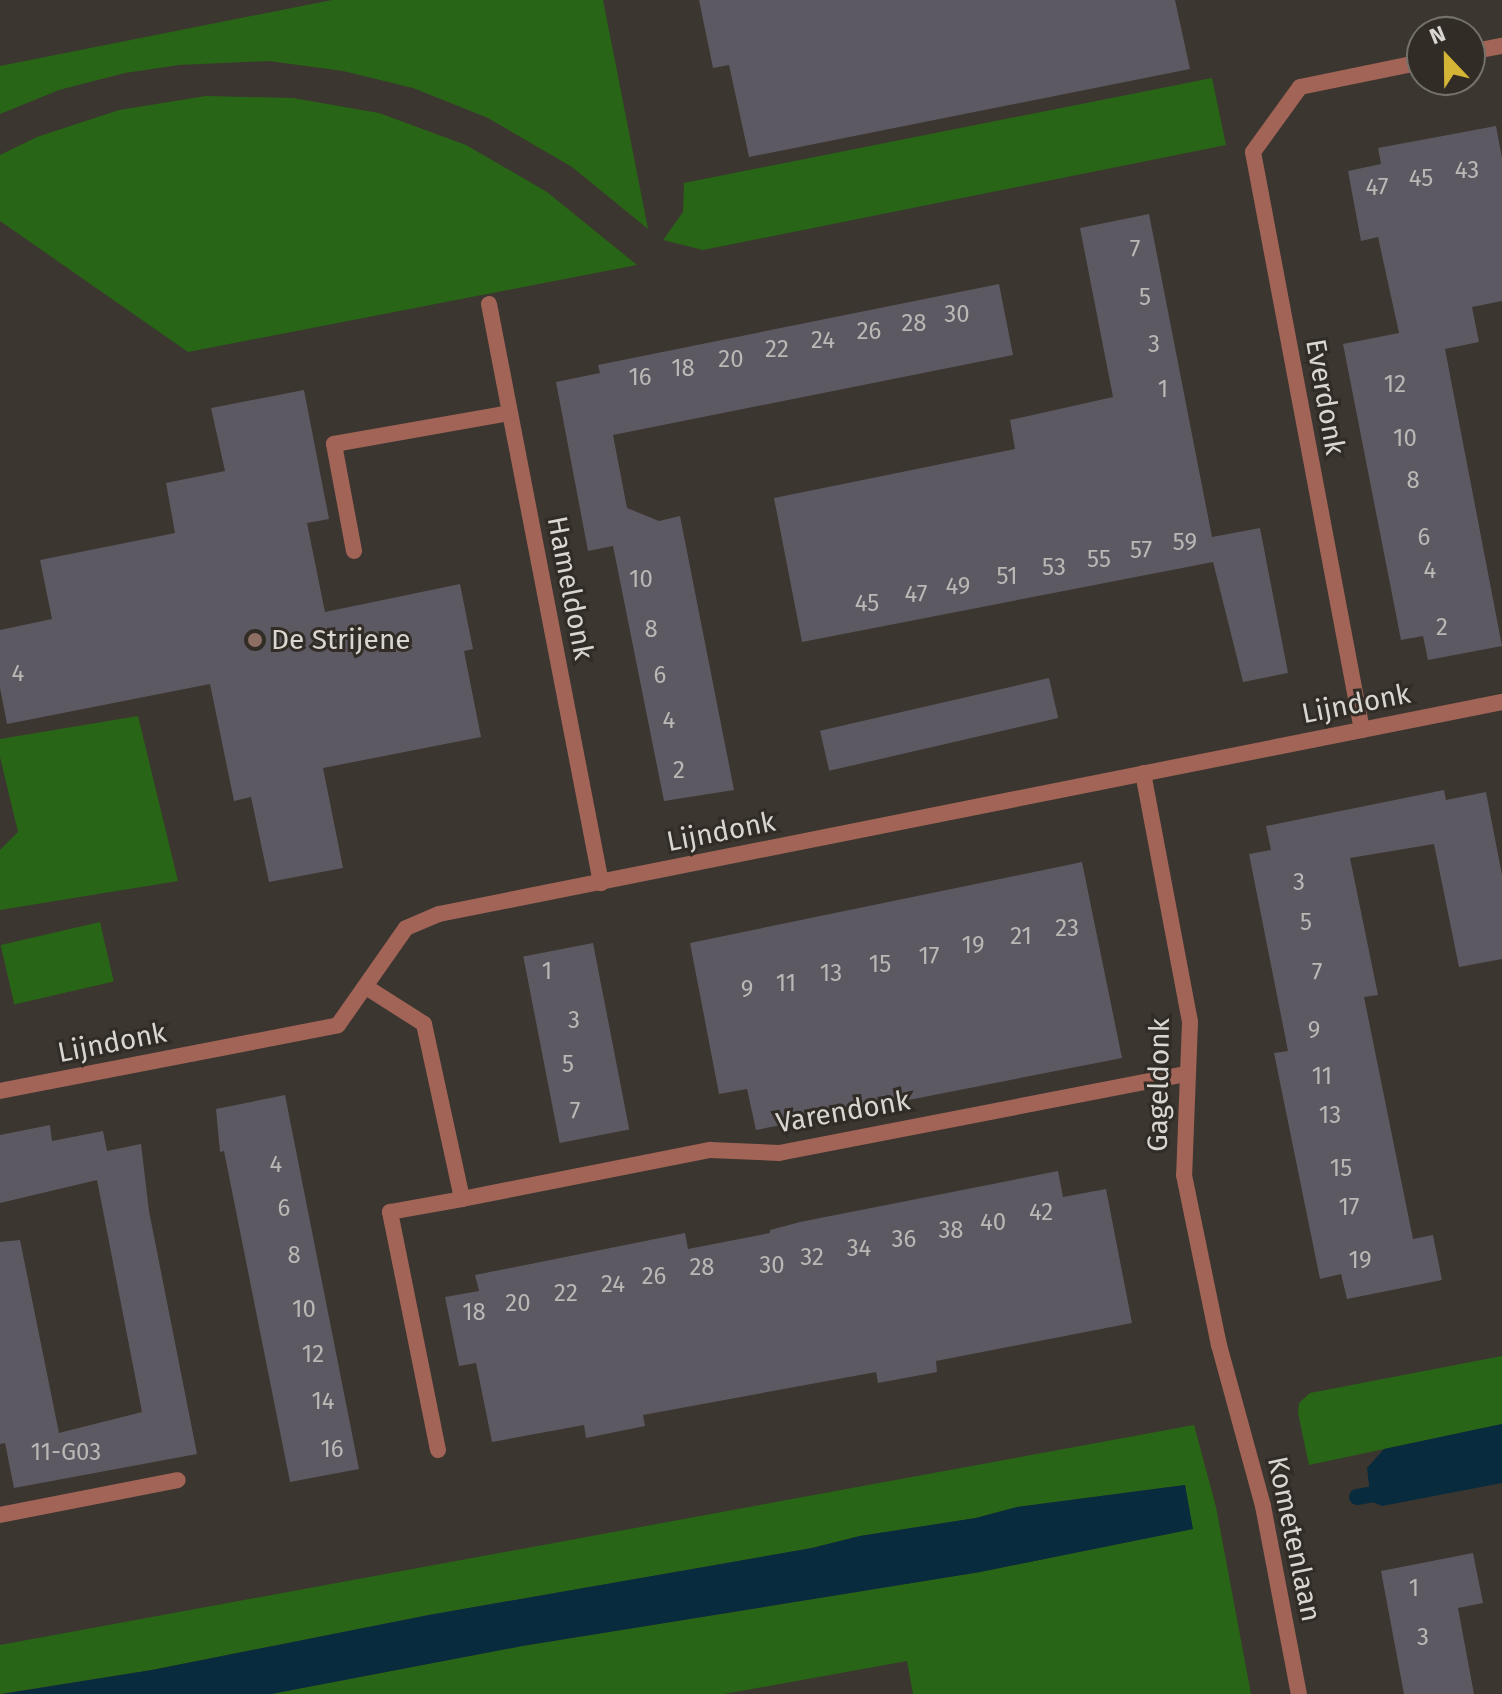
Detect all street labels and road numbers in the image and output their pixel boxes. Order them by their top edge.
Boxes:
street label: Everdonk [1298,336,1352,458]
street label: Hameldonk [540,513,600,663]
street label: Lijndonk [1299,677,1413,731]
street label: Lijndonk [664,805,778,859]
street label: Lijndonk [55,1016,169,1070]
street label: Gageldonk [1141,1018,1177,1152]
street label: Varendonk [774,1084,912,1140]
street label: Kometenlaan [1260,1453,1328,1625]

